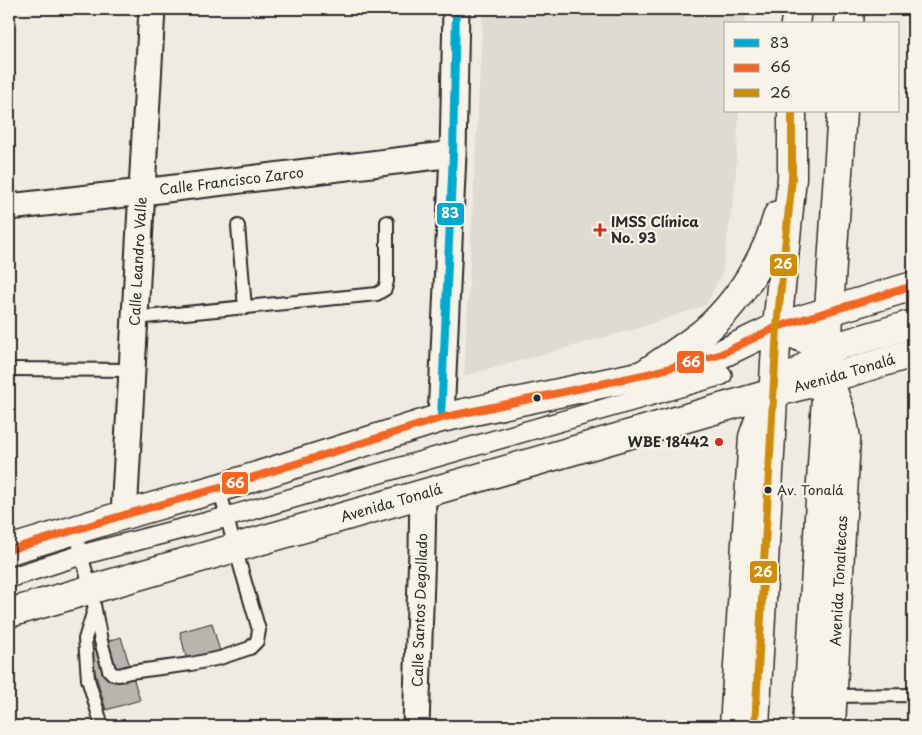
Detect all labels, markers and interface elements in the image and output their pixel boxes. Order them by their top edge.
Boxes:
legend [724,22,900,112]
text: 83 [770,30,789,53]
text: 66 [770,54,791,77]
text: 26 [770,80,791,103]
street label: Calle Francisco Zarco [158,161,305,200]
street label: Calle Leandro Valle [123,196,152,326]
line badge: 83 [436,202,465,226]
text: 83 [441,202,459,223]
place label: IMSS Clínica No. 93 [611,211,699,248]
marker: IMSS Clínica No. 93 [593,223,607,237]
line badge: 26 [769,253,798,277]
text: 26 [774,253,792,274]
street label: Avenida Tonalá [791,348,897,397]
line badge: 66 [676,350,705,374]
text: 66 [682,351,700,372]
unlabelled marker [532,393,542,403]
place label: WBE 18442 [628,431,709,452]
marker: WBE 18442 [713,436,725,448]
line badge: 66 [221,471,249,495]
text: 66 [226,472,244,493]
street label: Avenida Tonalá [338,478,445,527]
place label: Av. Tonalá [777,480,844,499]
marker: Av. Tonalá [763,485,773,495]
street label: Avenida Tonaltecas [825,515,852,647]
street label: Calle Santos Degollado [406,533,432,687]
line badge: 26 [749,560,778,584]
text: 26 [754,561,772,582]

